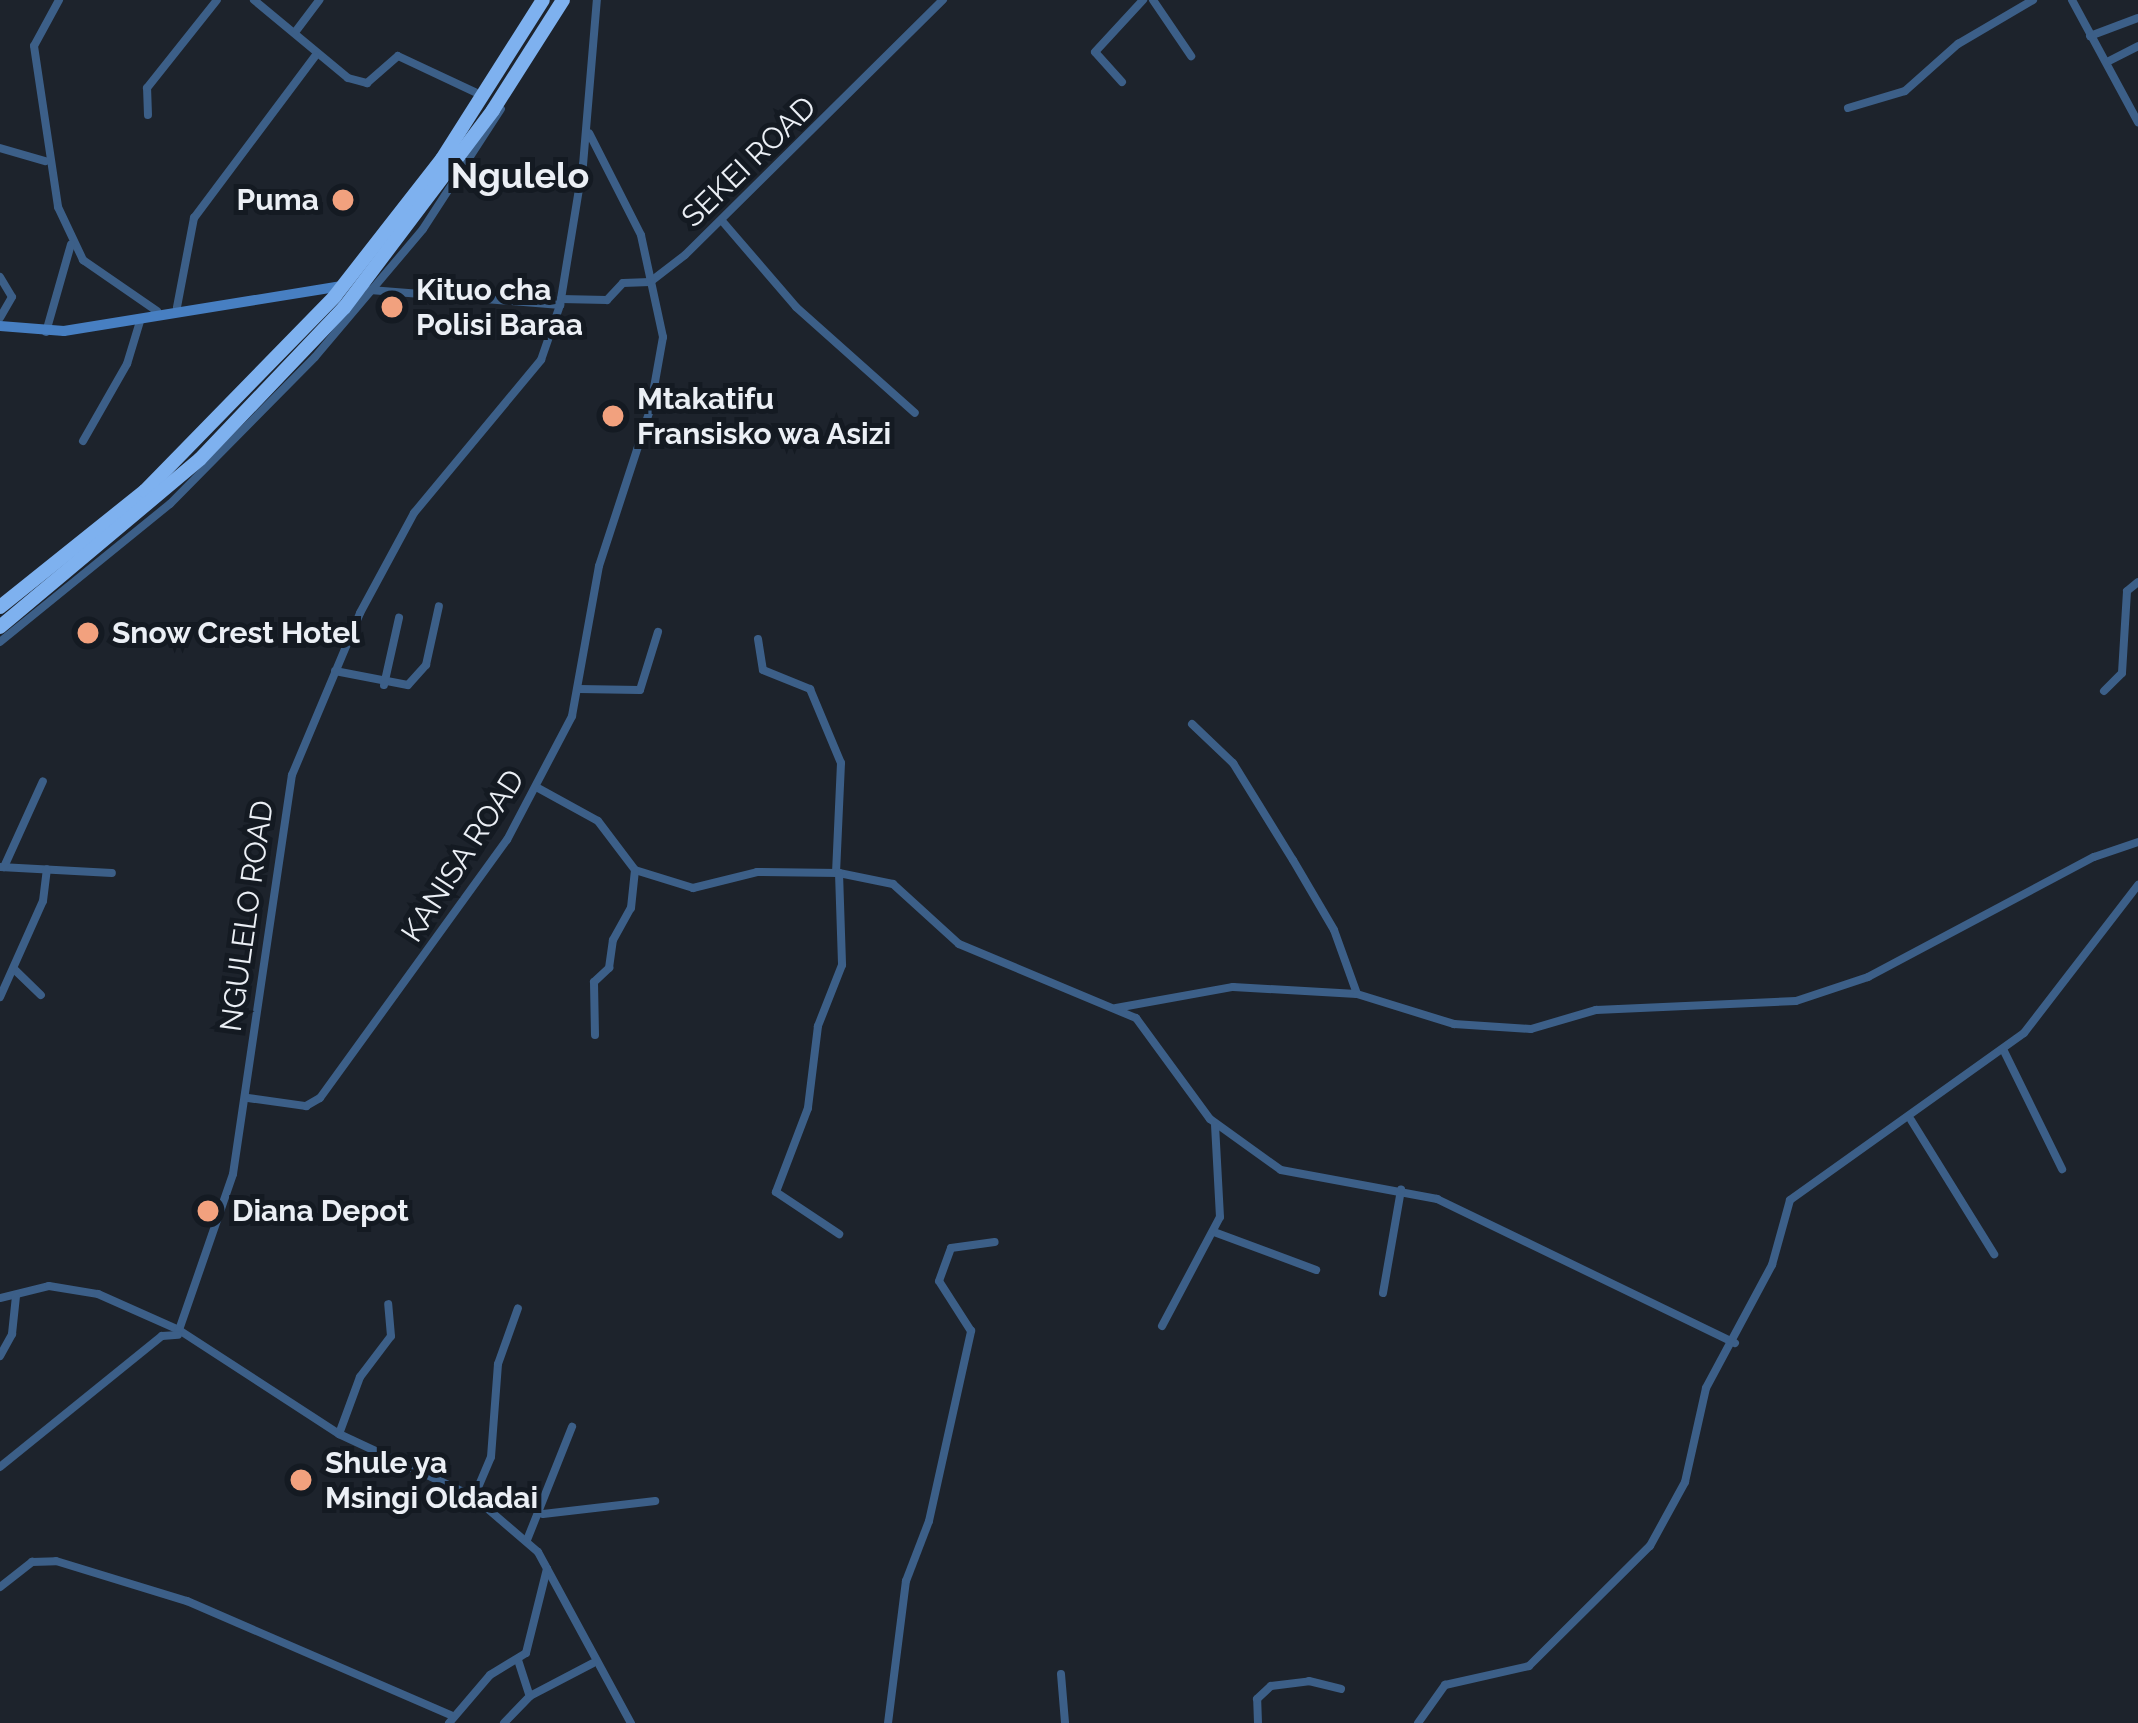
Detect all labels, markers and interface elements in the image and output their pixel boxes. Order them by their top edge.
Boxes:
street label: SEKEI ROAD [675,89,823,235]
district label: Ngulelo [451,154,589,198]
place label: Puma [237,182,319,218]
marker: Puma [330,187,356,213]
place label: Kituo cha Polisi Baraa [416,272,583,342]
marker: Kituo cha Polisi Baraa [379,294,405,320]
place label: Mtakatifu Fransisko wa Asizi [637,381,893,452]
marker: Mtakatifu Fransisko wa Asizi [600,403,626,429]
place label: Snow Crest Hotel [112,615,361,651]
marker: Snow Crest Hotel [75,620,101,646]
street label: KANISA ROAD [394,763,532,949]
street label: NGULELO ROAD [213,798,281,1034]
place label: Diana Depot [232,1193,409,1229]
marker: Diana Depot [195,1198,221,1224]
place label: Shule ya Msingi Oldadai [325,1445,538,1516]
marker: Shule ya Msingi Oldadai [288,1467,314,1493]

